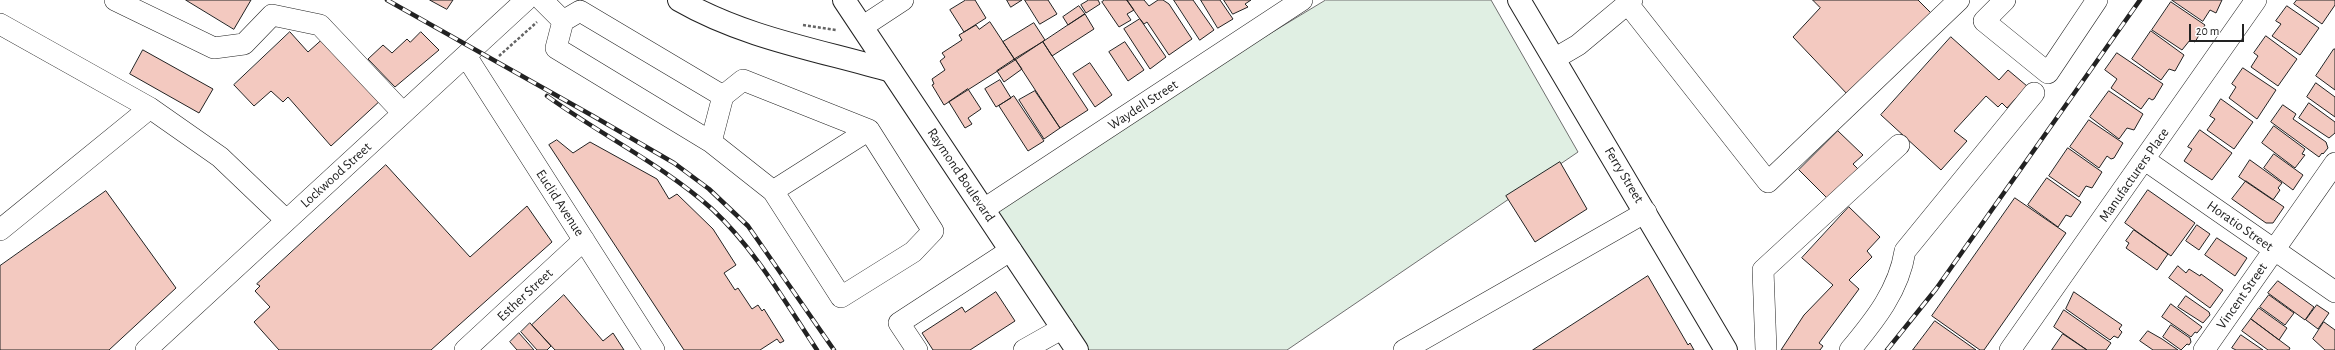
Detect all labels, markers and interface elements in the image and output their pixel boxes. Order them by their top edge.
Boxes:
scale bar [2191,16,2246,42]
text: 20 m [2196,25,2219,37]
street label: Waydell Street [1105,76,1181,134]
street label: Raymond Boulevard [923,125,999,225]
street label: Manufacturers Place [2095,125,2173,225]
street label: Lockwood Street [297,139,375,211]
street label: Ferry Street [1601,144,1647,206]
street label: Euclid Avenue [532,166,588,240]
street label: Horatio Street [2204,197,2276,255]
street label: Vincent Street [2213,260,2271,332]
street label: Esther Street [494,265,556,325]

